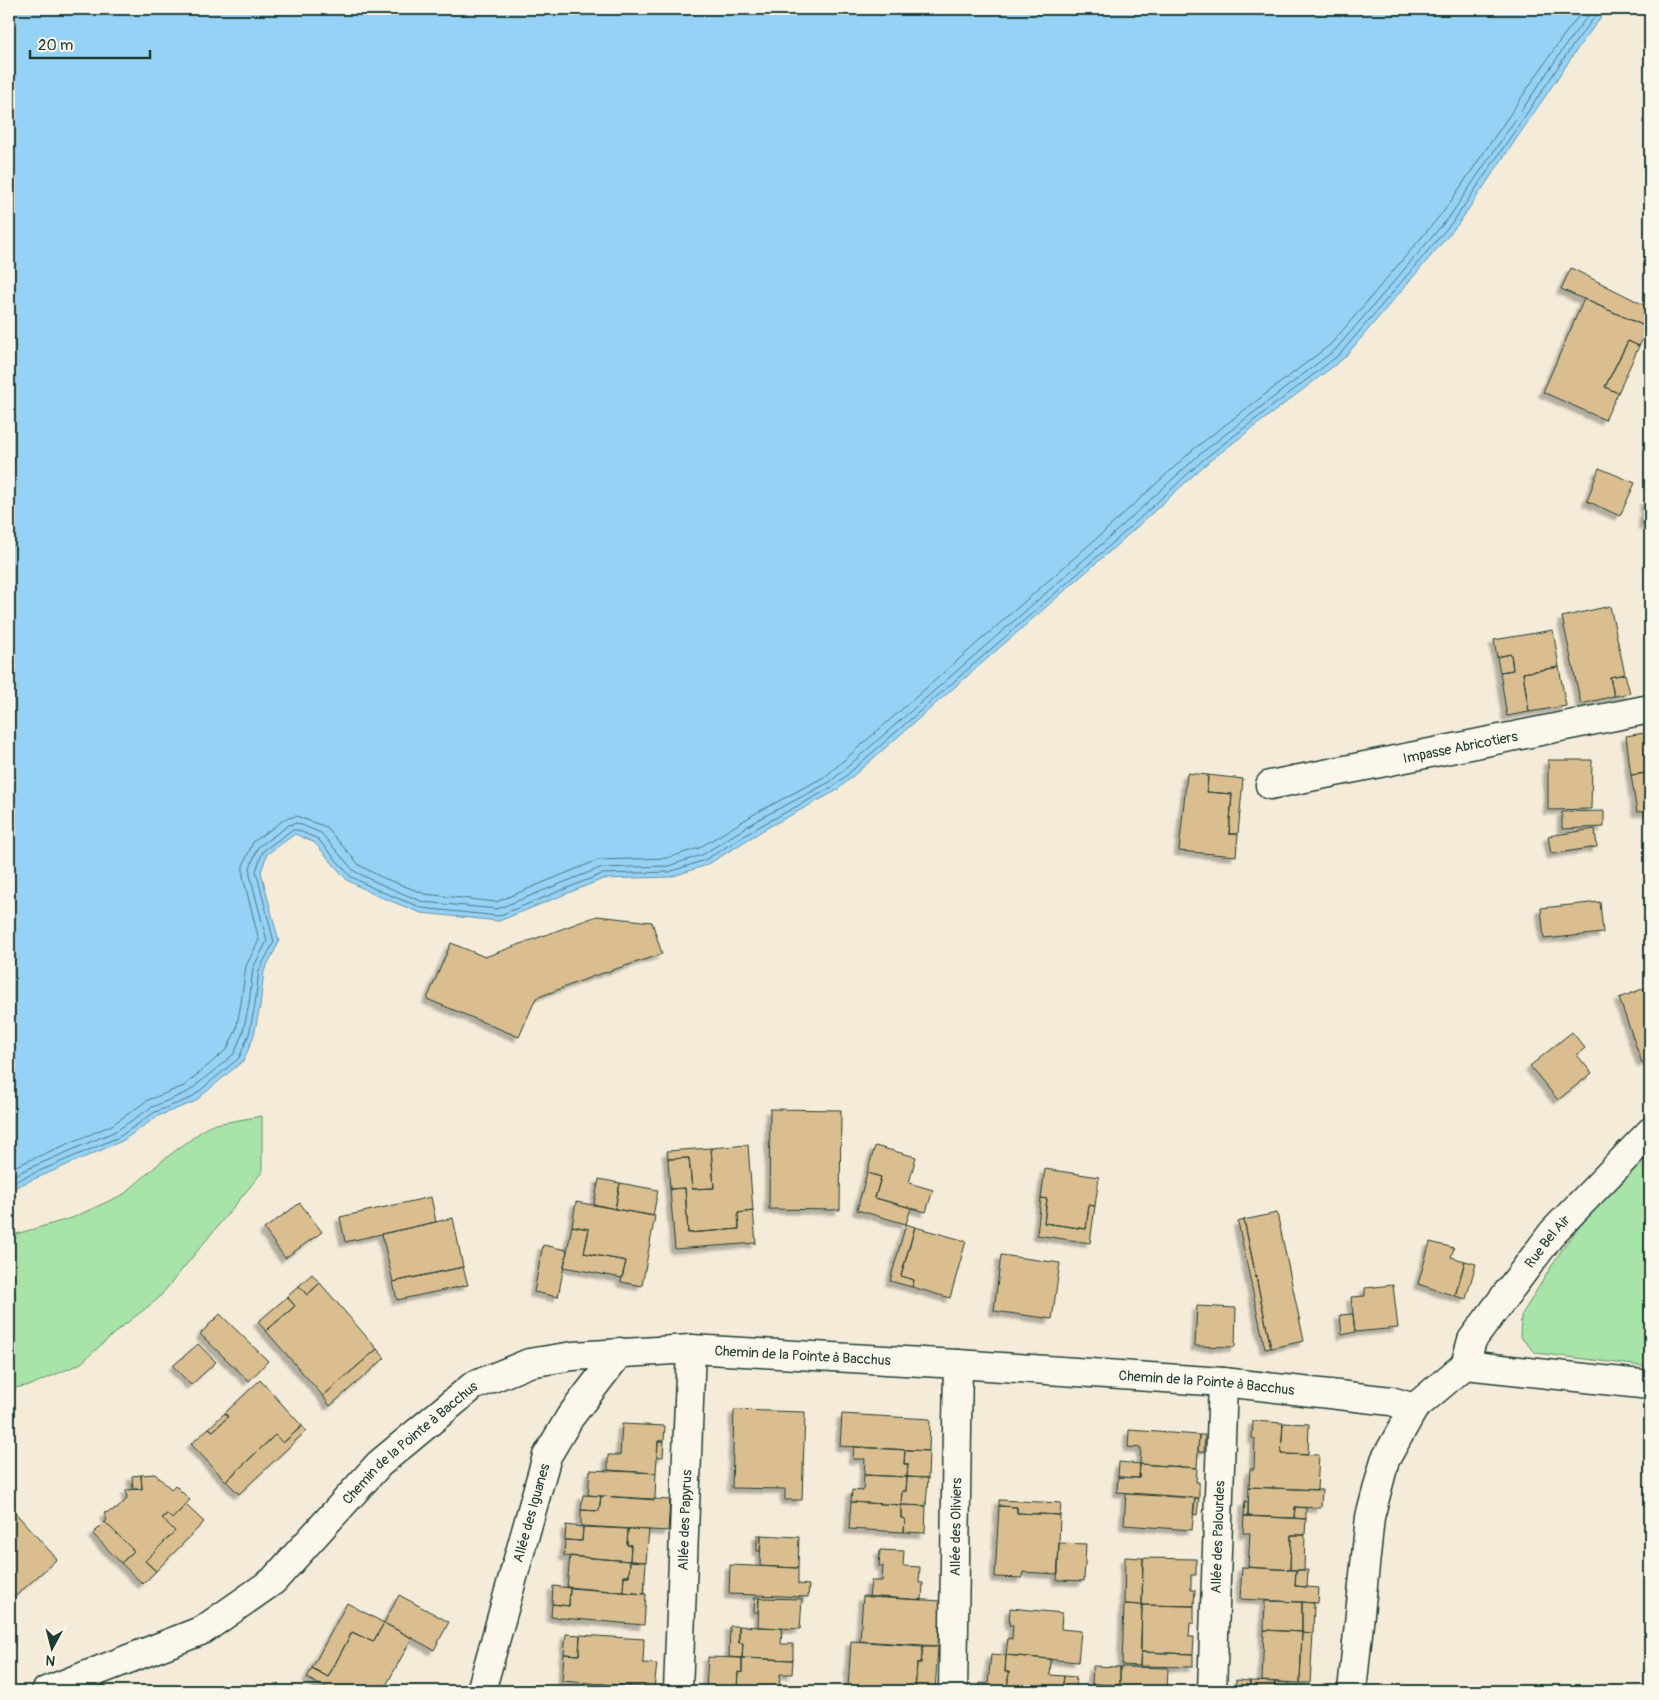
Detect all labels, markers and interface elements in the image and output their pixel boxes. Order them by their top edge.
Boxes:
scale bar [30,28,150,60]
text: 20 m [38,36,73,55]
street label: Impasse Abricotiers [1402,728,1520,767]
street label: Rue Bel Air [1521,1212,1574,1271]
street label: Chemin de la Pointe à Bacchus [714,1342,892,1369]
street label: Chemin de la Pointe à Bacchus [1118,1367,1296,1399]
street label: Chemin de la Pointe à Bacchus [339,1377,480,1508]
street label: Allée des Iguanes [510,1461,554,1564]
street label: Allée des Papyrus [675,1469,695,1571]
street label: Allée des Oliviers [947,1477,965,1576]
street label: Allée des Palourdes [1207,1480,1229,1594]
north arrow [28,1622,78,1672]
text: N [45,1651,56,1669]

